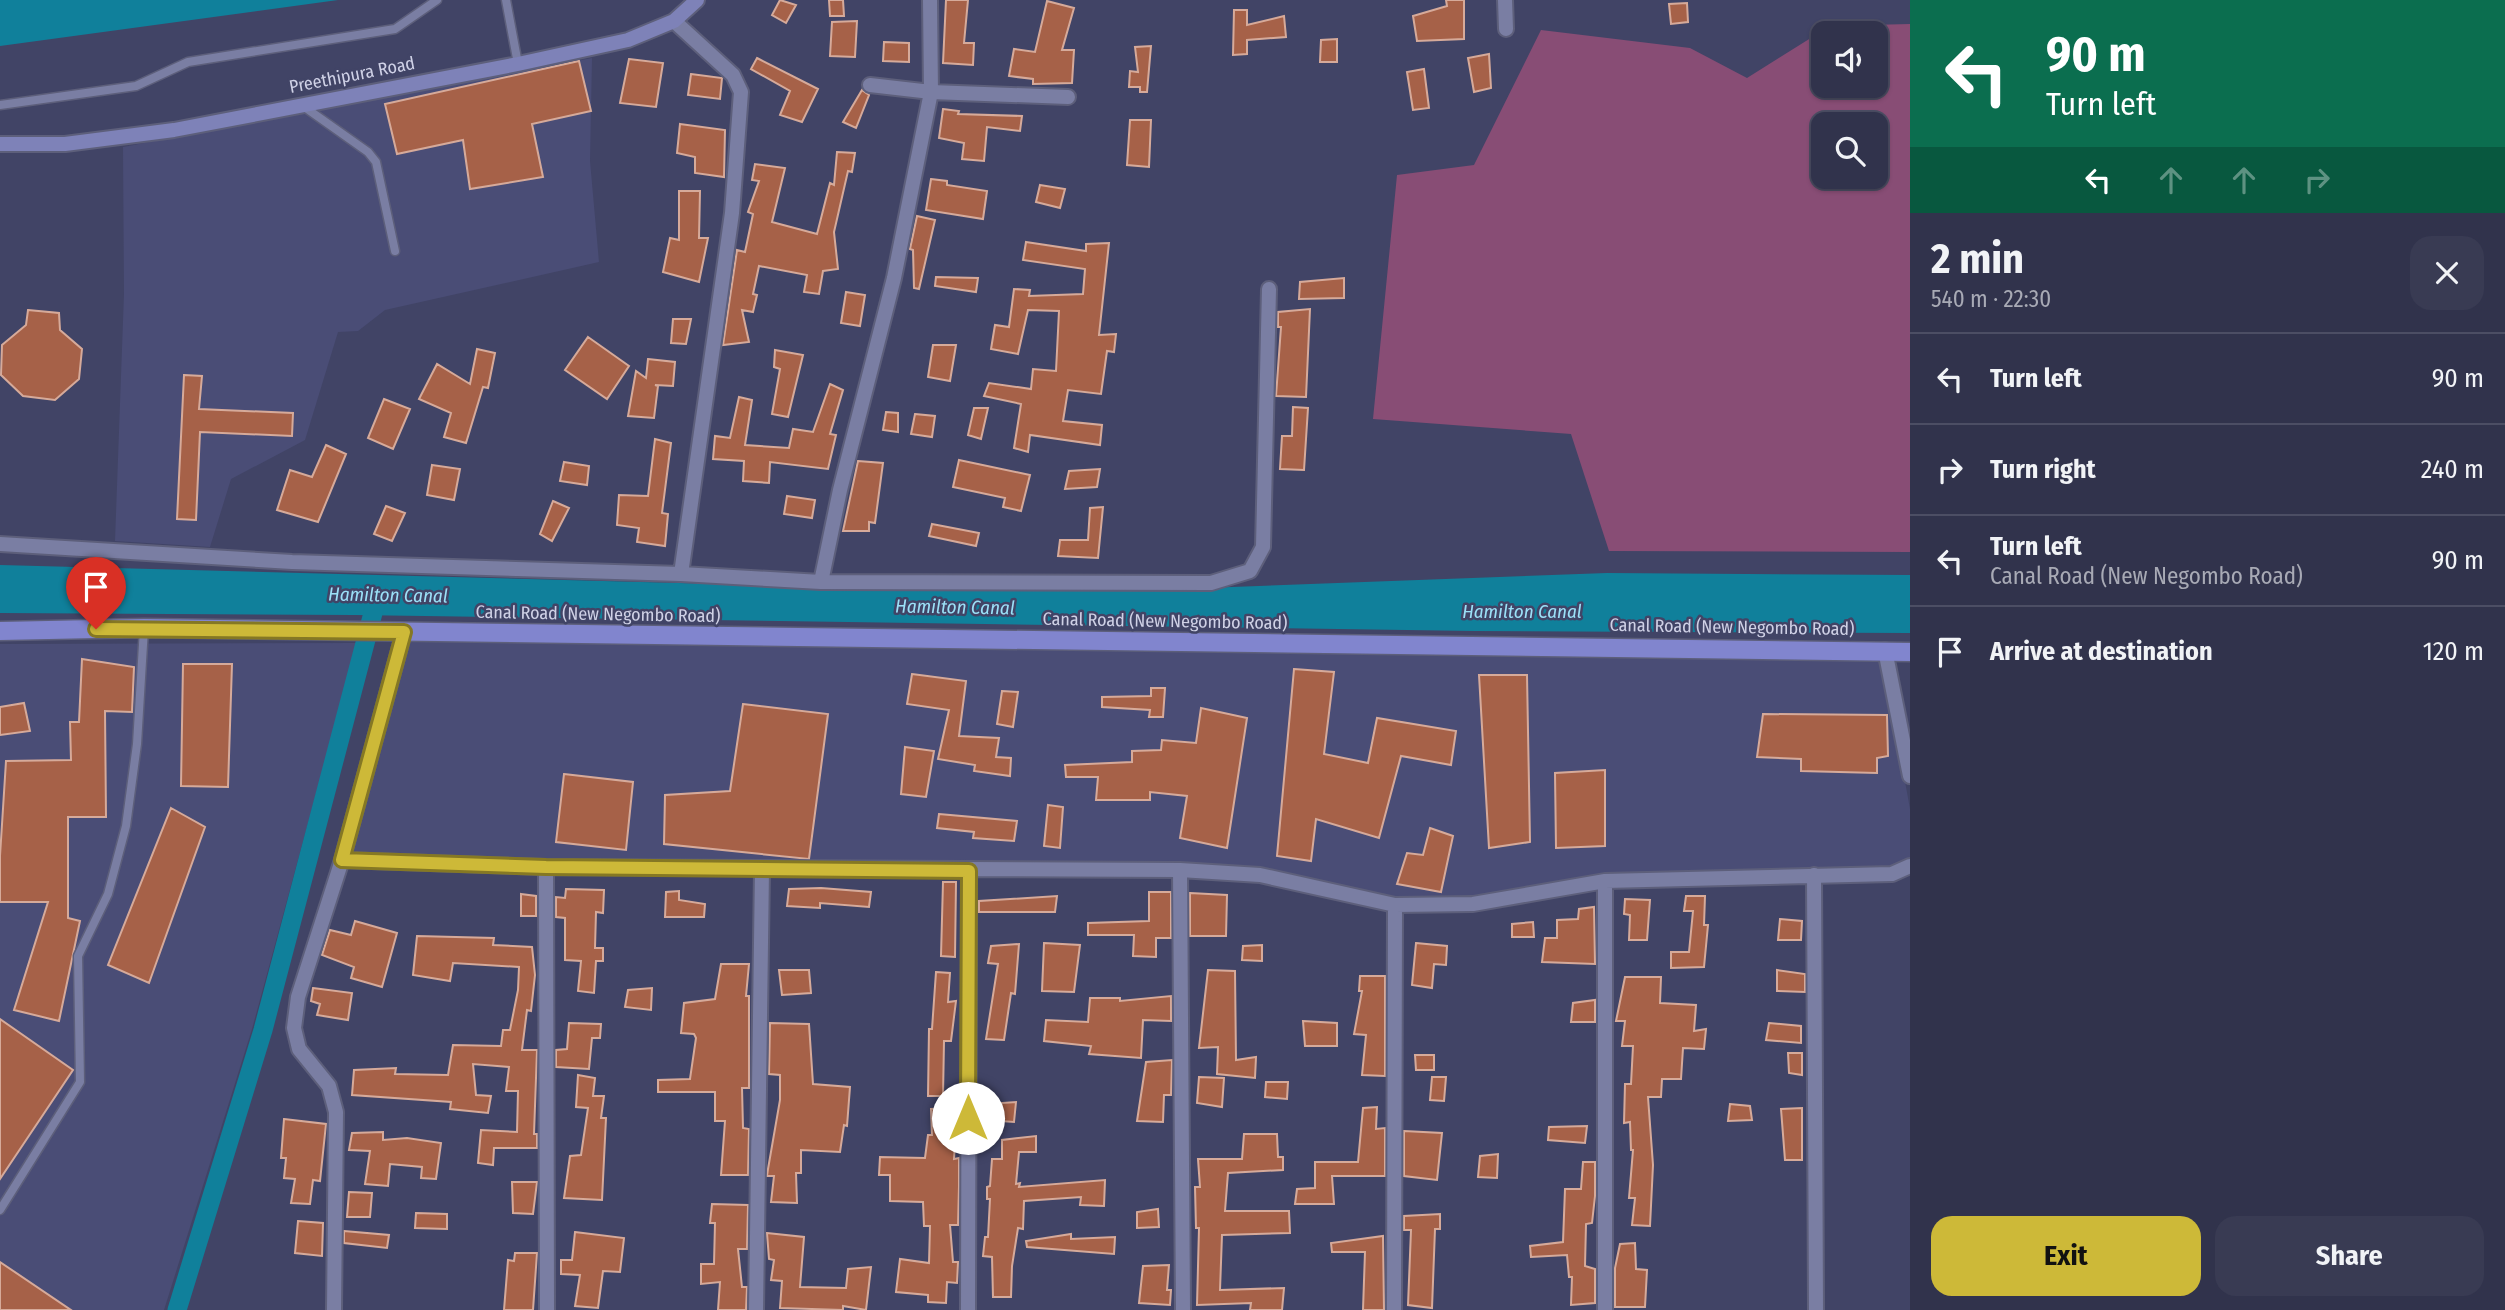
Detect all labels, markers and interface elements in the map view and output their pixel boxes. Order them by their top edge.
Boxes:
map controls [1811,21,1888,189]
button: sound [1811,21,1888,98]
text: 90 m [2046,25,2146,84]
icon: left [1931,28,2022,119]
street label: Preethipura Road [287,52,417,98]
text: Turn left [2046,85,2156,123]
button: search [1811,112,1888,189]
icon: left [2079,161,2117,199]
icon: ahead [2152,161,2190,199]
icon: ahead [2225,161,2263,199]
icon: right [2298,161,2336,199]
text: 2 min [1931,234,2024,284]
button: close [2410,236,2484,310]
text: 540 m · 22:30 [1931,285,2051,313]
icon: left [1931,360,1969,398]
text: Turn left [1990,363,2082,394]
text: 90 m [2432,363,2484,394]
icon: right [1931,451,1969,489]
text: Turn right [1990,454,2096,485]
text: 240 m [2421,454,2484,485]
text: Turn left [1990,531,2082,562]
icon: left [1931,542,1969,580]
text: 90 m [2432,545,2484,576]
pin [66,557,126,629]
text: Canal Road (New Negombo Road) [1990,562,2303,590]
icon: arrive [77,568,115,606]
water label: Hamilton Canal [328,582,448,608]
water label: Hamilton Canal [895,594,1015,620]
water label: Hamilton Canal [1462,600,1582,623]
street label: Canal Road (New Negombo Road) [475,601,721,627]
street label: Canal Road (New Negombo Road) [1042,608,1288,634]
street label: Canal Road (New Negombo Road) [1609,614,1855,640]
icon: arrive [1931,633,1969,671]
text: Arrive at destination [1990,636,2213,667]
text: 120 m [2423,636,2484,667]
position arrow [931,1081,1005,1155]
button: Exit [1931,1216,2201,1296]
button: Share [2215,1216,2484,1296]

